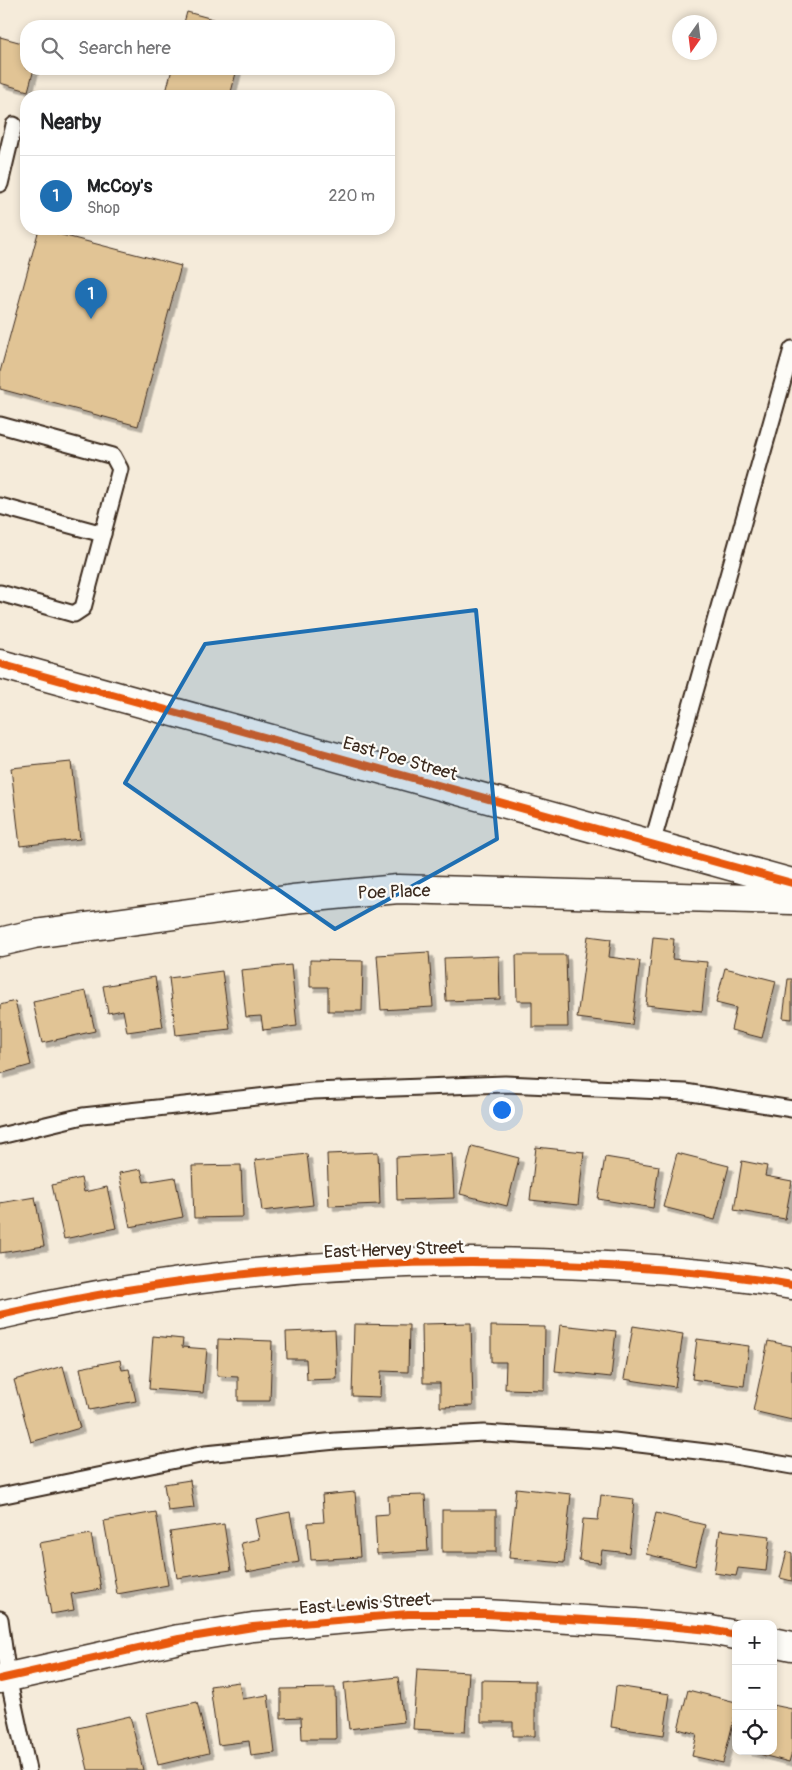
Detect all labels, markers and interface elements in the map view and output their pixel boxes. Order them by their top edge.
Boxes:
north arrow [672,15,717,60]
search box [20,20,395,75]
icon: search [38,34,66,62]
text: Search here [78,36,171,60]
text: Nearby [40,109,101,136]
text: McCoy's [87,174,152,198]
text: 1 [53,186,59,206]
text: 220 m [329,186,375,206]
text: Shop [87,198,120,218]
pin: 1 [75,278,107,319]
street label: East Poe Street [340,732,461,787]
street label: Poe Place [357,879,431,905]
your location [489,1097,515,1123]
street label: East Hervey Street [323,1236,465,1264]
street label: East Lewis Street [298,1588,432,1620]
map controls [732,1620,777,1755]
button: + [732,1620,777,1665]
button: − [732,1665,777,1710]
button: locate [732,1710,777,1755]

